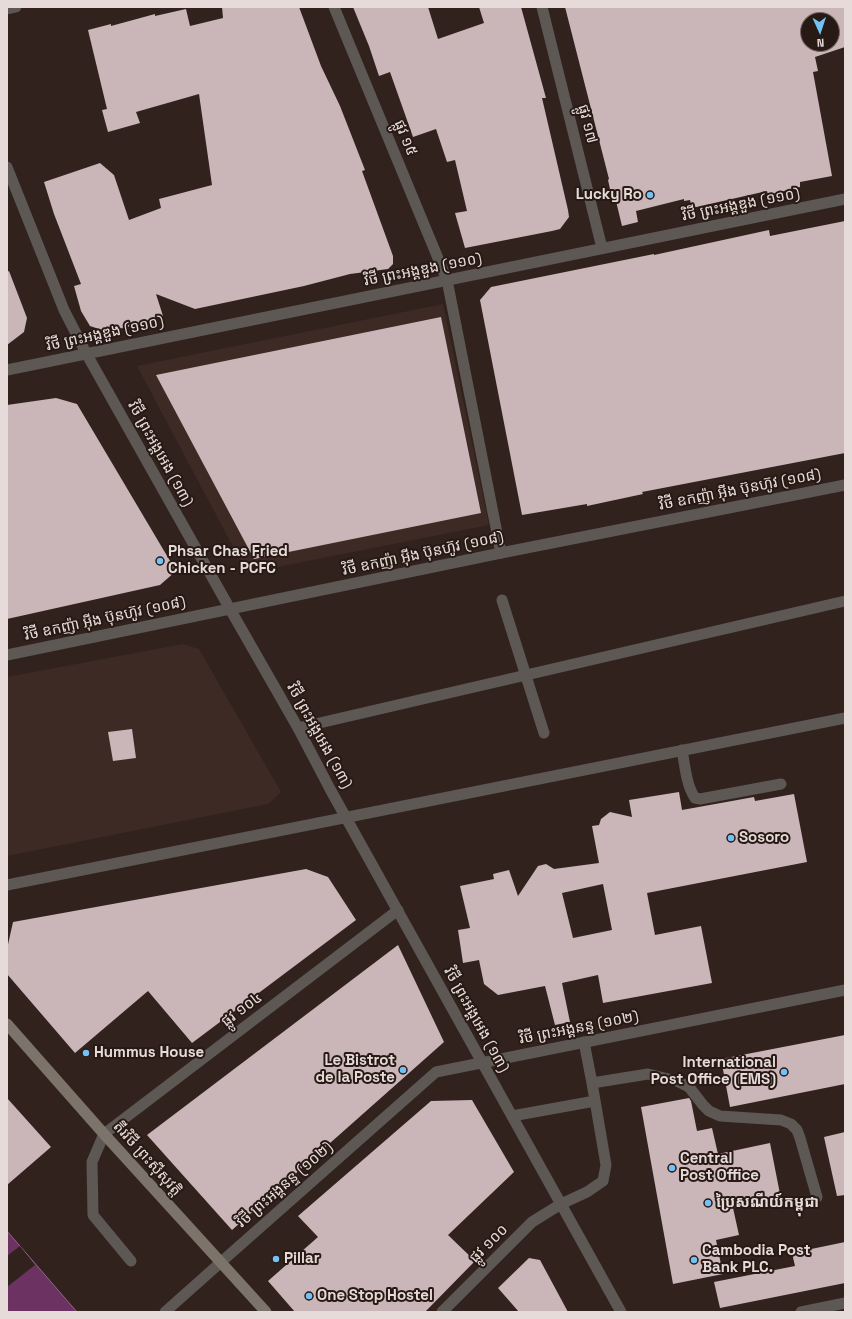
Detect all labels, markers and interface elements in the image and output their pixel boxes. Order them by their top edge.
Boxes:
north arrow [800,12,840,52]
text: N [817,36,825,50]
street label: ផ្លូវ ១៧ [573,103,601,145]
street label: ផ្លូវ ១៥ [390,117,420,159]
street label: វិថី ព្រះអង្គឌួង (១១០) [681,185,801,225]
place label: Lucky Ro [576,186,642,204]
marker: Lucky Ro [645,190,655,200]
street label: វិថី ព្រះអង្គឌួង (១១០) [363,250,483,290]
street label: វិថី ព្រះអង្គឌួង (១១០) [45,313,165,355]
street label: វិថី ព្រះអង្គអេង (១៣) [124,398,196,510]
street label: វិថី ឧកញ៉ា អ៊ីង ប៊ុនហ៊ូវ (១០៨) [658,465,822,515]
street label: វិថី ឧកញ៉ា អ៊ីង ប៊ុនហ៊ូវ (១០៨) [341,528,505,580]
place label: Phsar Chas Fried Chicken - PCFC [168,543,288,578]
marker: Phsar Chas Fried Chicken - PCFC [155,556,165,566]
street label: វិថី ឧកញ៉ា អ៊ីង ប៊ុនហ៊ូវ (១០៨) [23,593,187,645]
street label: វិថី ព្រះអង្គអេង (១៣) [283,680,355,792]
place label: Sosoro [739,829,789,847]
marker: Sosoro [726,833,736,843]
street label: វិថី ព្រះអង្គអេង (១៣) [440,964,512,1076]
street label: ផ្លូវ ១០៤ [218,989,266,1031]
street label: វិថី ព្រះអង្គនន្ទ (១០២) [518,1008,640,1048]
place label: Hummus House [94,1044,204,1062]
marker: Hummus House [81,1048,91,1058]
place label: Le Bistrot de la Poste [316,1052,395,1087]
place label: International Post Office (EMS) [651,1054,776,1089]
marker: Le Bistrot de la Poste [398,1065,408,1075]
marker: International Post Office (EMS) [779,1067,789,1077]
street label: តីរវិថី ព្រះស៊ីសុវត្តិ [109,1118,185,1200]
street label: វិថី ព្រះអង្គនន្ទ (១០២) [233,1138,337,1232]
place label: Central Post Office [680,1150,759,1185]
marker: Central Post Office [667,1163,677,1173]
place label: ប្រៃសណីយ៍កម្ពុជា [716,1194,819,1212]
marker: ប្រៃសណីយ៍កម្ពុជា [703,1198,713,1208]
street label: ផ្លូវ ១០០ [466,1221,512,1267]
place label: Cambodia Post Bank PLC. [702,1242,811,1277]
place label: Pillar [284,1250,320,1268]
marker: Pillar [271,1254,281,1264]
marker: Cambodia Post Bank PLC. [689,1255,699,1265]
place label: One Stop Hostel [317,1287,433,1305]
marker: One Stop Hostel [304,1291,314,1301]

